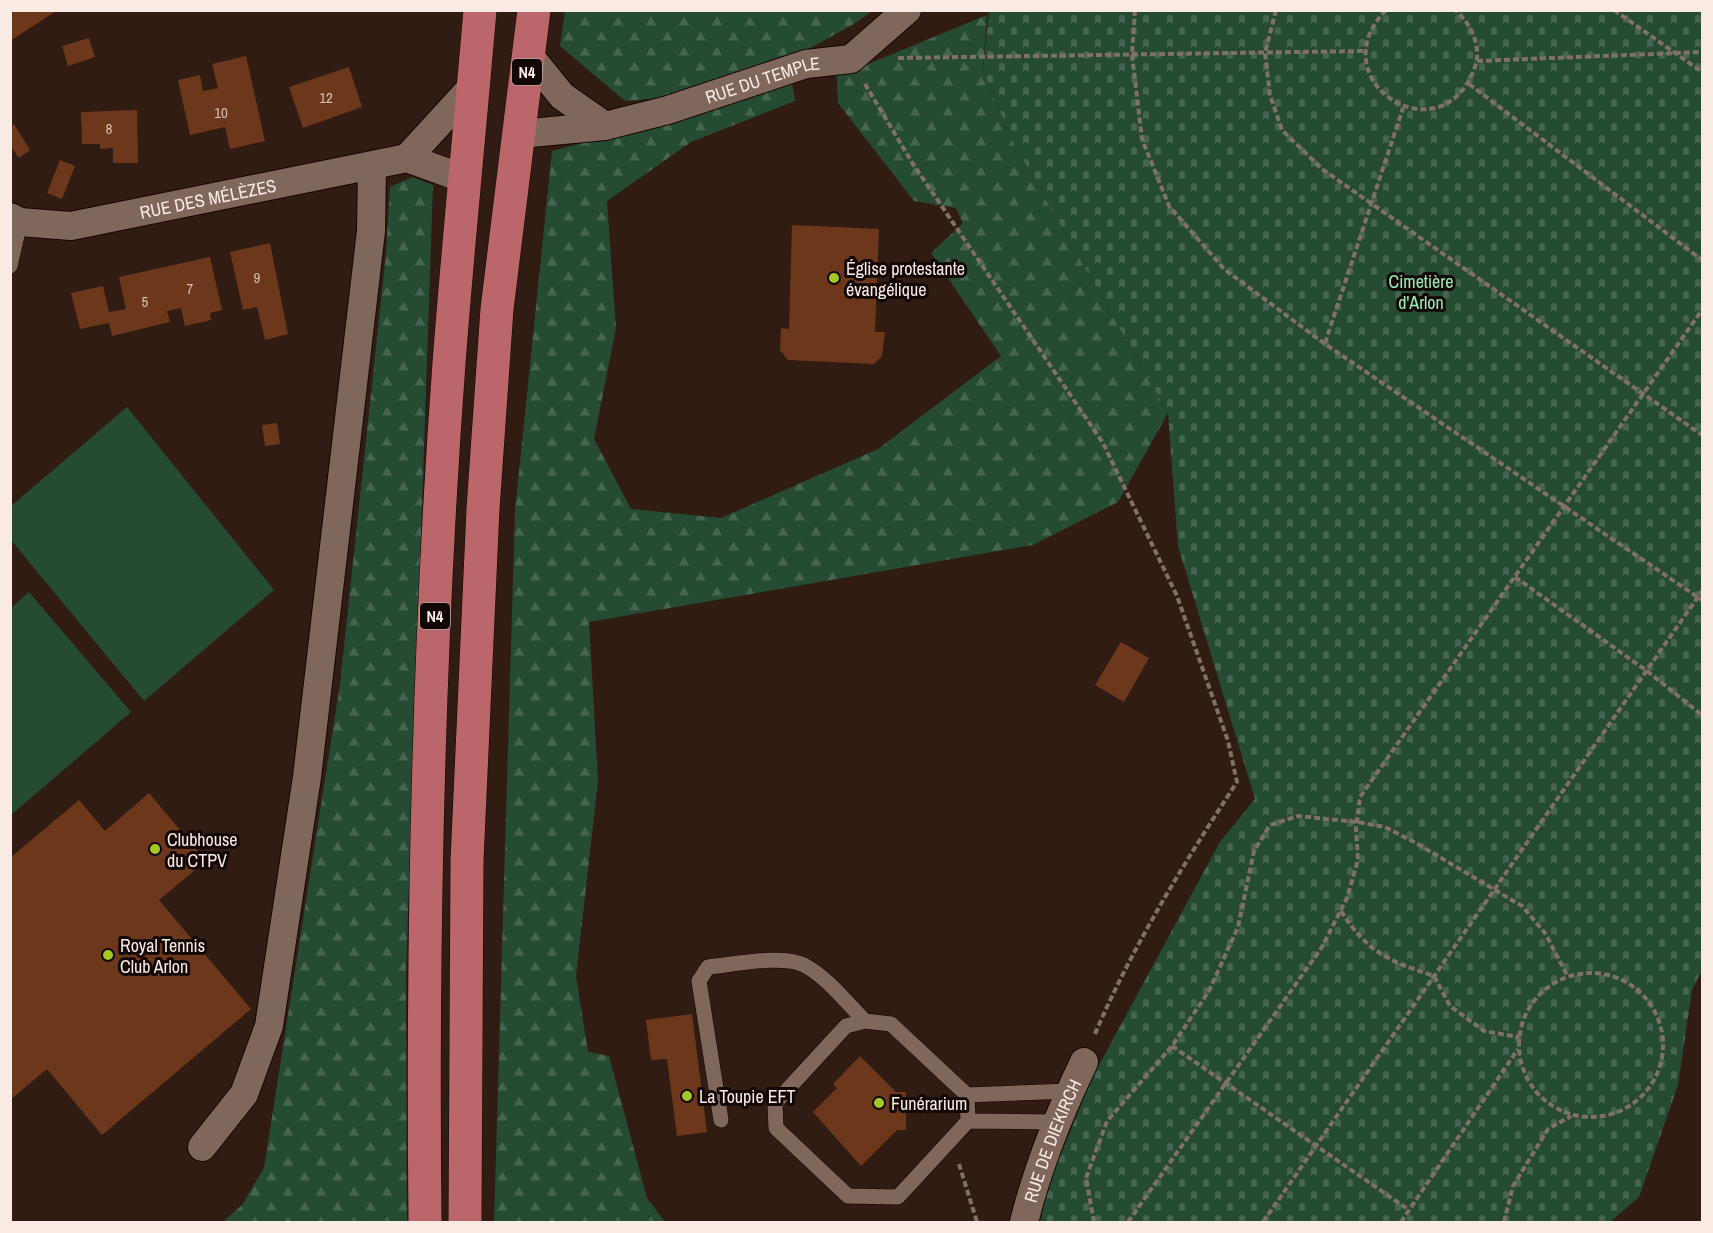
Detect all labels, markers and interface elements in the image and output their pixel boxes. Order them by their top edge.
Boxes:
street label: RUE DU TEMPLE [702,50,821,109]
road number: N4 [512,59,542,85]
house number: 12 [319,87,333,108]
house number: 10 [214,102,228,123]
house number: 8 [106,118,113,139]
street label: RUE DES MÉLÈZES [137,172,279,224]
place label: Église protestante évangélique [846,256,965,302]
house number: 9 [254,267,261,288]
park label: Cimetière d'Arlon [1389,269,1453,315]
marker: Église protestante évangélique [827,271,841,285]
house number: 7 [187,278,194,299]
house number: 5 [142,291,149,312]
road number: N4 [420,603,450,629]
place label: Clubhouse du CTPV [167,827,238,873]
marker: Clubhouse du CTPV [148,842,162,856]
place label: Royal Tennis Club Arlon [120,933,205,979]
marker: Royal Tennis Club Arlon [101,948,115,962]
street label: RUE DE DIEKIRCH [1017,1075,1087,1205]
place label: La Toupie EFT [699,1084,796,1109]
marker: La Toupie EFT [680,1089,694,1103]
place label: Funérarium [891,1091,967,1116]
marker: Funérarium [872,1096,886,1110]

